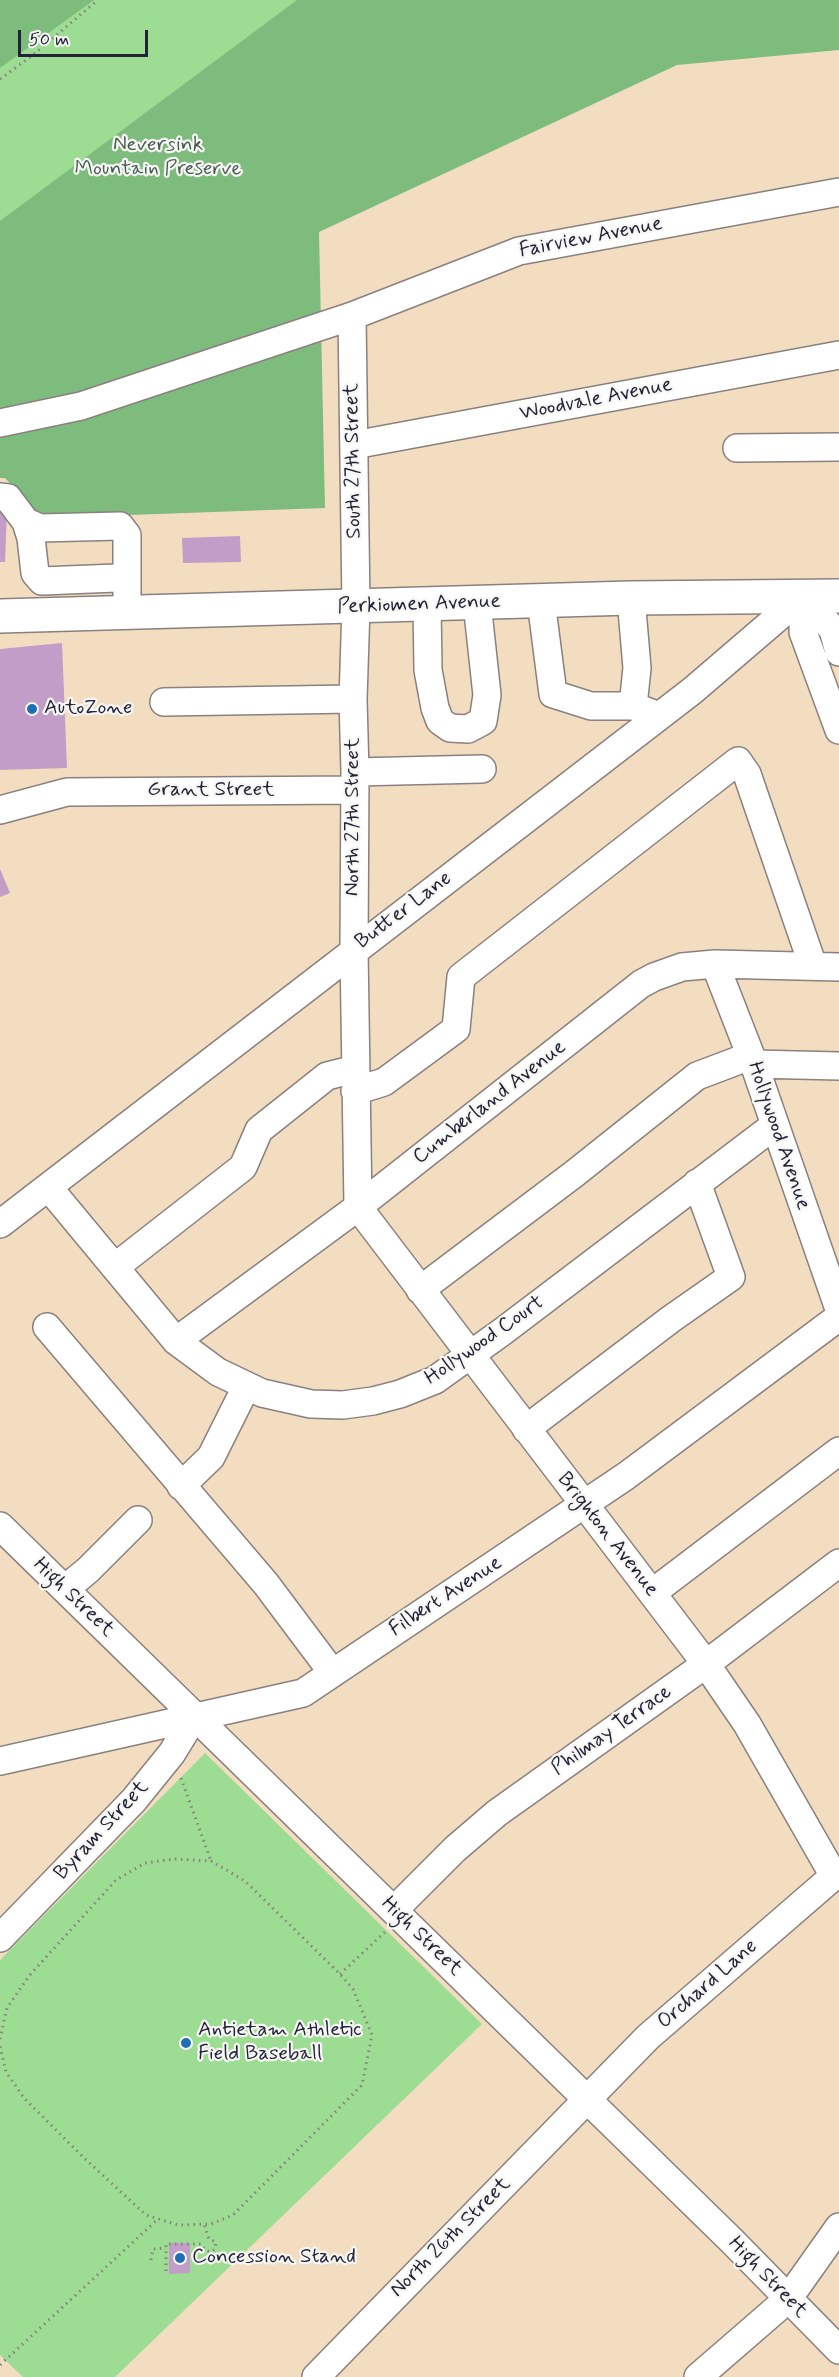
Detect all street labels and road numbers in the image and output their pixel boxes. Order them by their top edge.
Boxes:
street label: Fairview Avenue [517,212,665,264]
street label: Woodvale Avenue [518,373,674,427]
street label: South 27th Street [340,383,368,539]
street label: Perkiomen Avenue [337,590,501,620]
street label: North 27th Street [341,738,367,896]
street label: Grant Street [147,778,275,804]
street label: Butter Lane [351,867,457,955]
street label: Cumberland Avenue [408,1035,572,1171]
street label: Hollywood Avenue [741,1059,815,1213]
street label: Hollywood Court [421,1291,549,1391]
street label: Brighton Avenue [551,1468,663,1602]
street label: Filbert Avenue [385,1551,507,1643]
street label: High Street [27,1553,119,1643]
street label: Philmay Terrace [547,1680,677,1782]
street label: Byram Street [49,1776,155,1886]
street label: High Street [375,1892,467,1982]
street label: Orchard Lane [653,1935,763,2035]
street label: North 26th Street [386,2173,516,2303]
street label: High Street [722,2232,812,2324]

